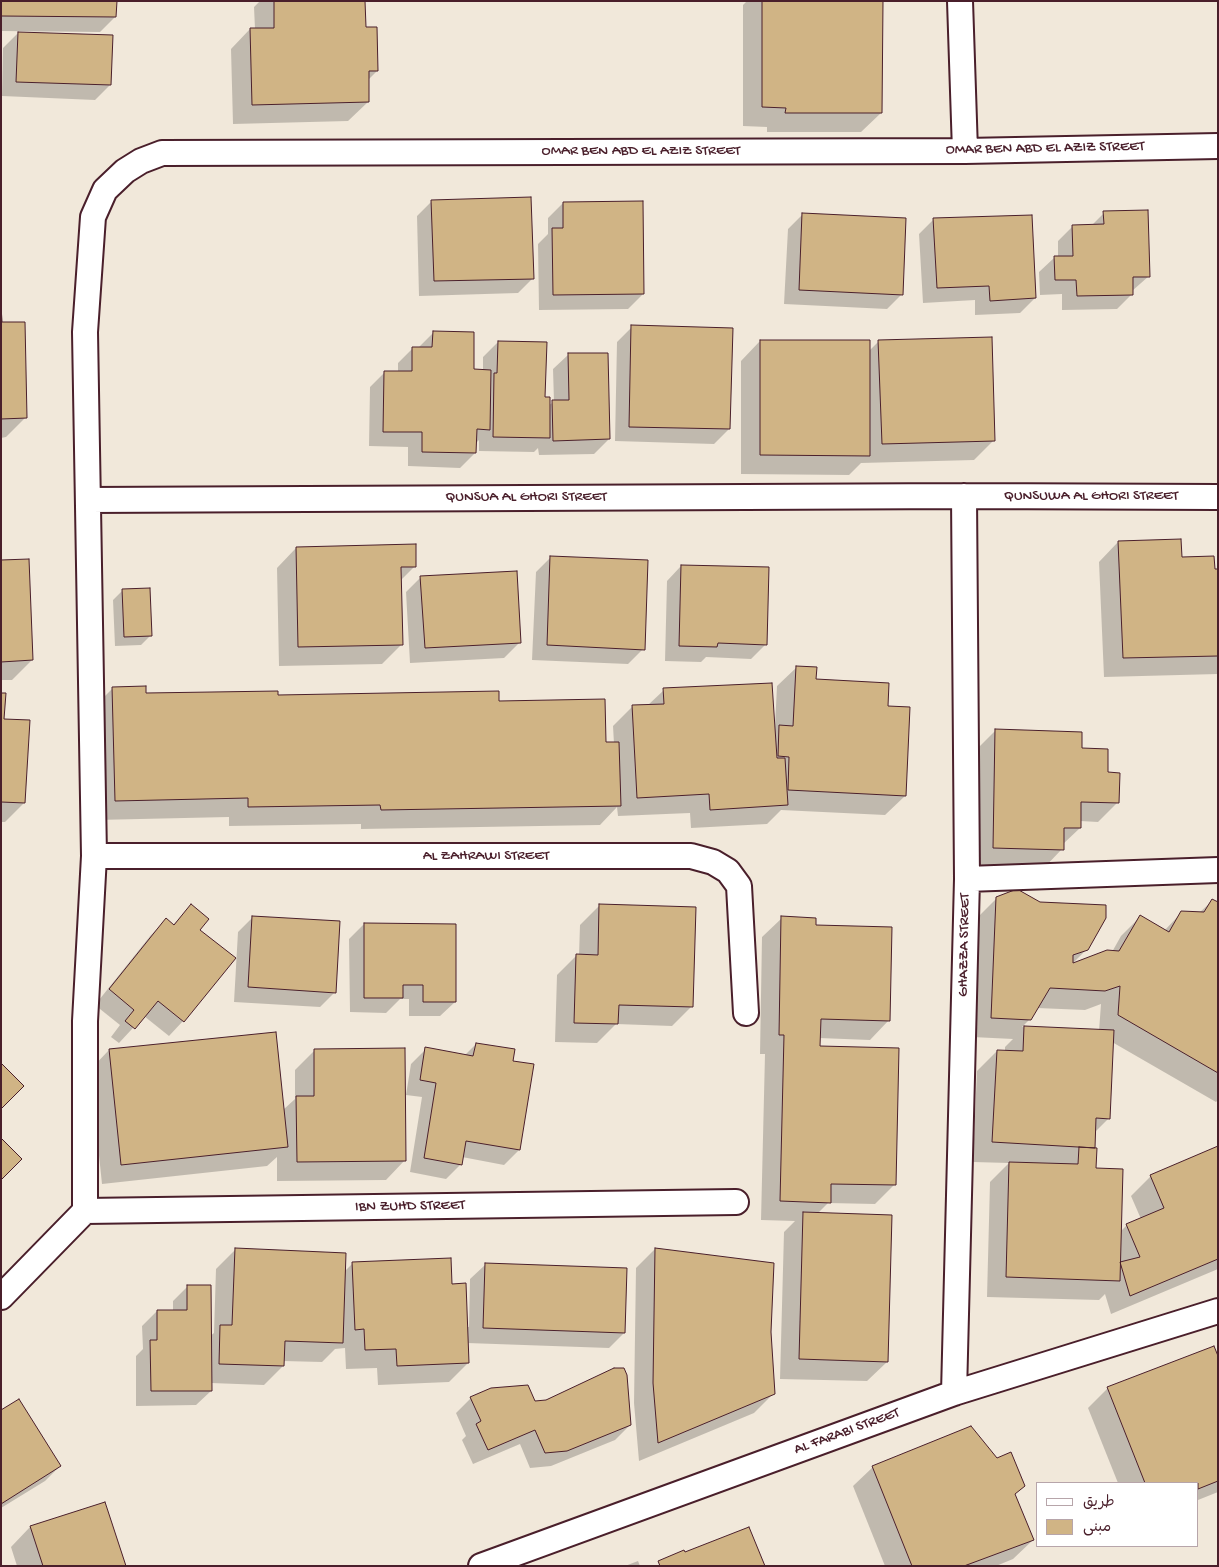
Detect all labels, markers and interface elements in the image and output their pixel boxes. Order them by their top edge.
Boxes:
street label: OMAR BEN ABD EL AZIZ STREET [945,138,1145,160]
street label: OMAR BEN ABD EL AZIZ STREET [542,143,740,161]
street label: QUNSUWA AL GHORI STREET [1004,488,1178,506]
street label: QUNSUA AL GHORI STREET [445,489,607,507]
street label: AL ZAHRAWI STREET [423,848,549,866]
street label: GHAZZA STREET [955,893,975,997]
street label: IBN ZUHD STREET [355,1197,465,1217]
street label: AL FARABI STREET [792,1405,902,1459]
legend [1036,1482,1199,1547]
text: طريق [1083,1494,1115,1512]
text: مبنى [1083,1519,1111,1537]

